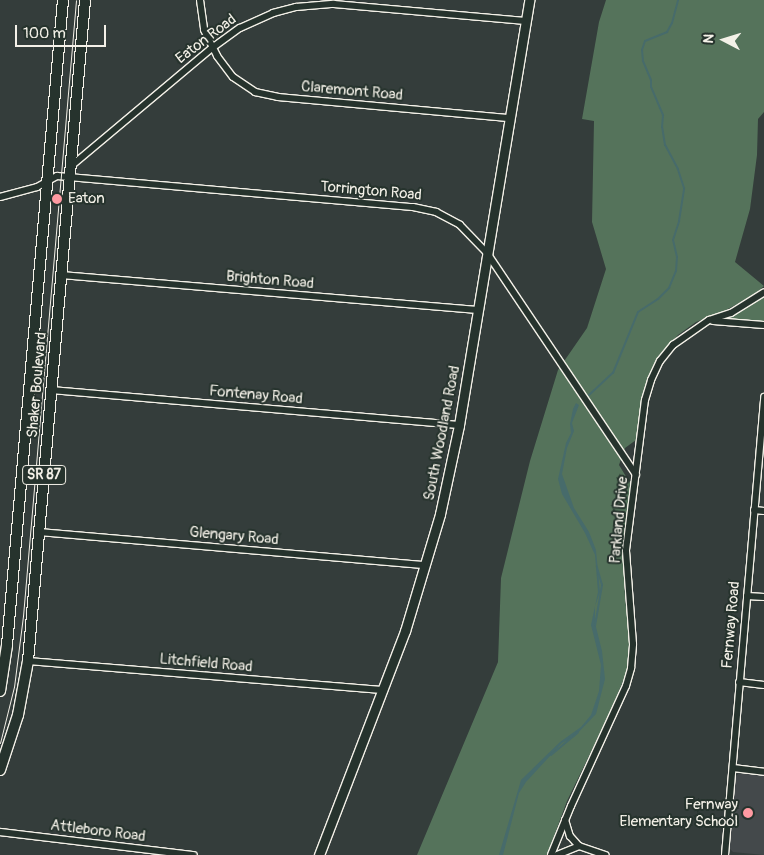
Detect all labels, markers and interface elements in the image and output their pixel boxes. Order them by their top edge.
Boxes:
street label: Eaton Road [172,10,240,68]
scale bar [18,15,109,47]
north arrow [699,15,749,65]
text: 100 m [23,24,66,43]
text: N [700,33,717,44]
street label: Claremont Road [300,78,404,104]
street label: Torrington Road [320,178,422,204]
place label: Eaton [68,190,105,208]
marker: Eaton [50,192,64,206]
street label: Brighton Road [225,267,315,293]
street label: Shaker Boulevard [23,331,51,439]
street label: South Woodland Road [420,364,464,502]
street label: Fontenay Road [208,382,304,408]
road number: SR 87 [22,464,66,486]
street label: Parkland Drive [606,476,632,564]
street label: Glengary Road [189,523,279,549]
street label: Fernway Road [718,581,744,669]
street label: Litchfield Road [159,650,253,676]
place label: Fernway Elementary School [620,795,738,830]
marker: Fernway Elementary School [742,807,754,819]
street label: Attleboro Road [49,816,147,846]

